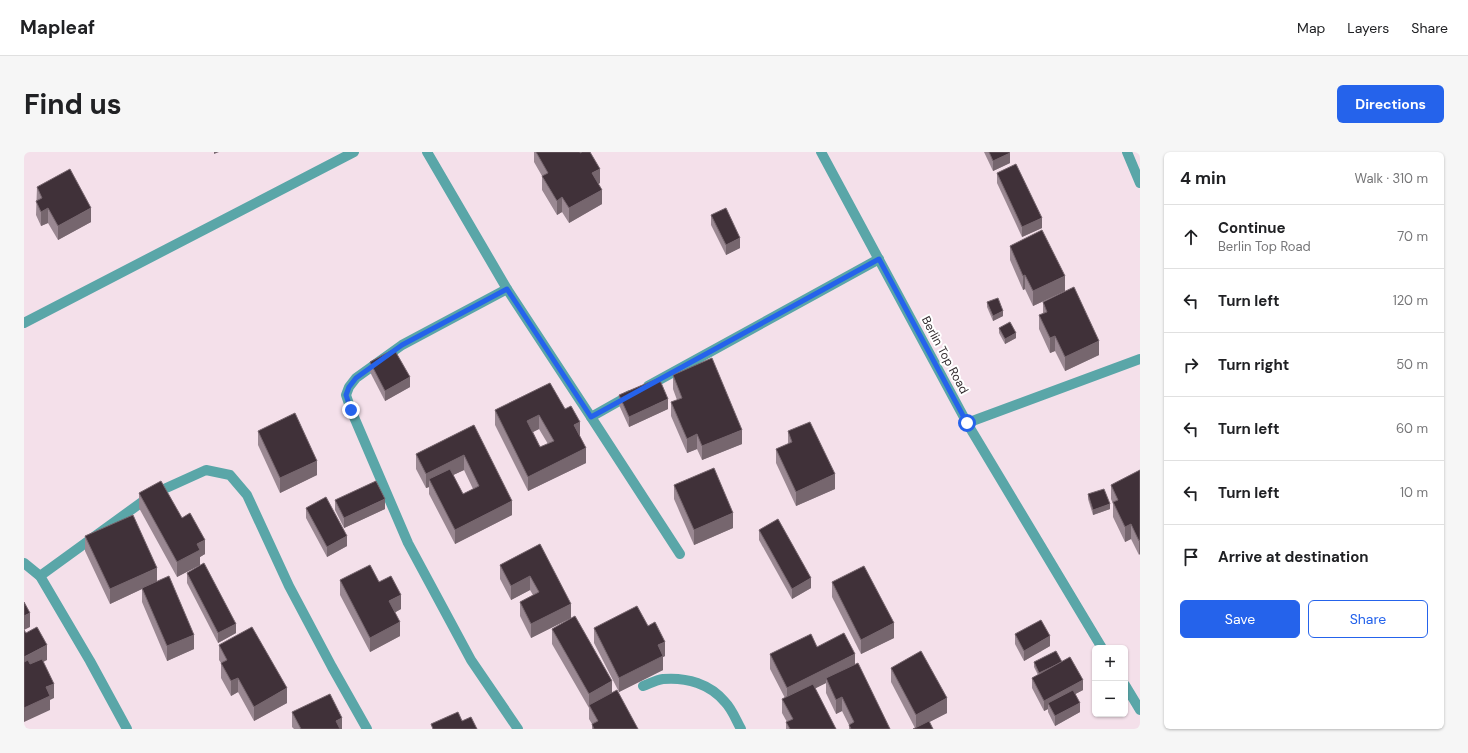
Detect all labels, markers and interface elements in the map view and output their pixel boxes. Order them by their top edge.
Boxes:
text: Mapleaf [20,15,95,40]
text: Map [1297,19,1325,37]
text: Layers [1347,19,1389,37]
text: Share [1411,19,1448,37]
button: Directions [1337,85,1444,123]
text: Find us [24,86,122,123]
text: 4 min [1180,167,1226,189]
text: Walk · 310 m [1355,170,1428,187]
text: Continue [1218,218,1286,238]
icon: ahead [1180,226,1202,248]
text: 70 m [1397,228,1428,245]
text: Berlin Top Road [1218,238,1311,255]
icon: left [1180,290,1202,312]
text: Turn left [1218,291,1279,311]
text: 120 m [1393,292,1428,309]
street label: Berlin Top Road [918,313,972,397]
icon: right [1180,354,1202,376]
text: Turn right [1218,355,1289,375]
text: 50 m [1396,356,1428,373]
route end [342,401,360,419]
route start [958,414,976,432]
icon: left [1180,418,1202,440]
text: Turn left [1218,419,1279,439]
text: 60 m [1396,420,1428,437]
icon: left [1180,482,1202,504]
text: Turn left [1218,483,1279,503]
text: 10 m [1400,484,1428,501]
icon: arrive [1180,546,1202,568]
text: Arrive at destination [1218,547,1369,567]
button: Save [1180,600,1300,638]
button: Share [1308,600,1428,638]
map controls [1092,645,1128,717]
button: + [1092,645,1128,681]
button: − [1092,681,1128,717]

